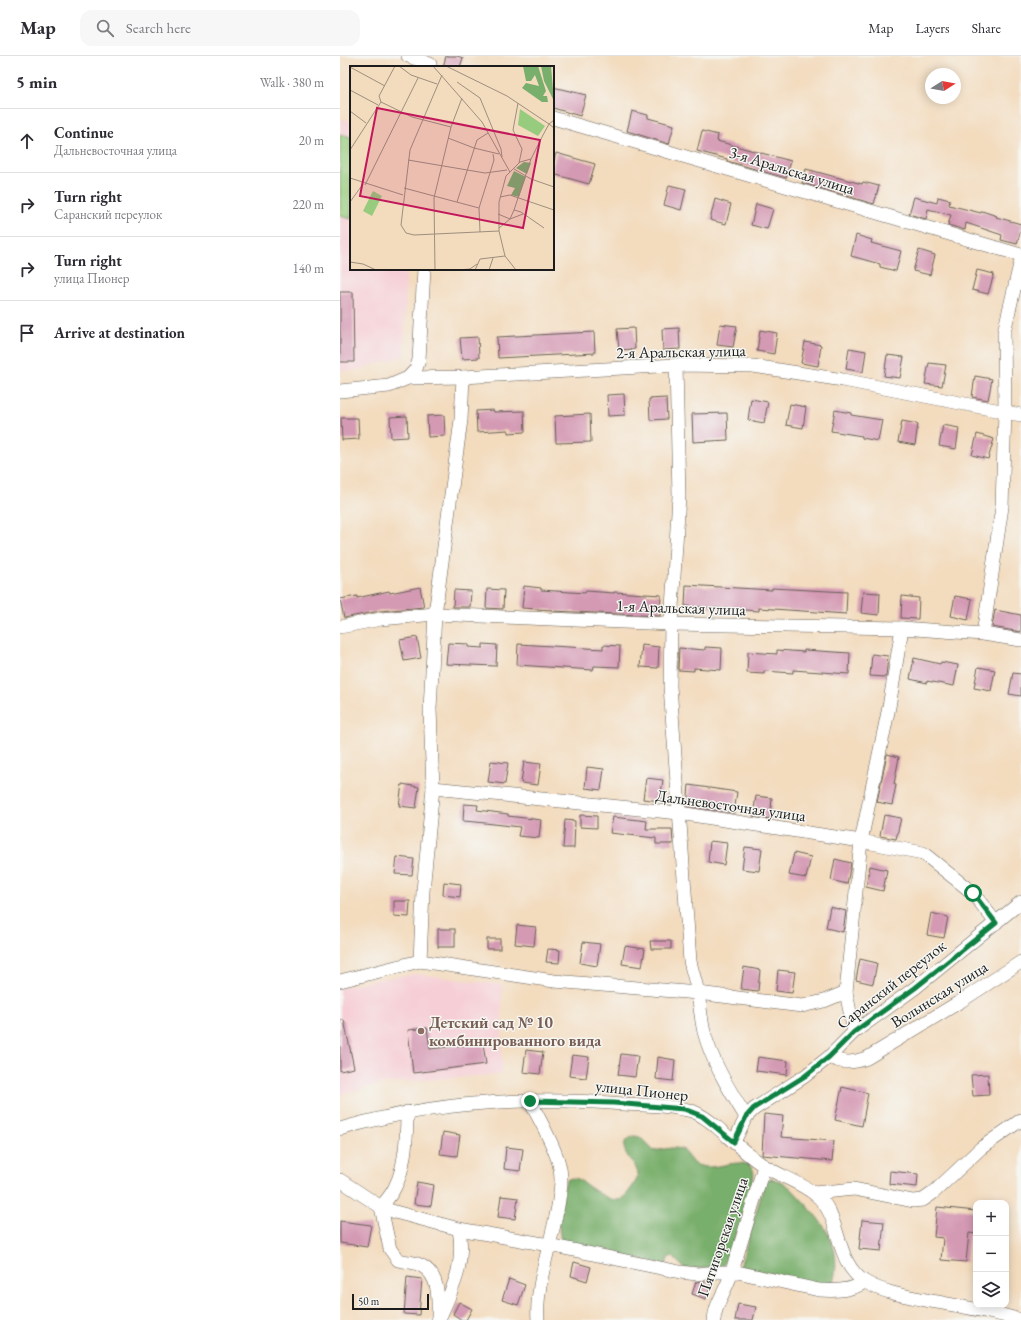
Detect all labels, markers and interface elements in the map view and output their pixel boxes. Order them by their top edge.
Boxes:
search box [80,10,360,46]
text: Map [20,15,56,40]
icon: search [94,17,116,39]
text: Search here [126,18,191,37]
text: Map [868,19,893,37]
text: Layers [915,19,950,37]
text: Share [972,19,1001,37]
inset map [350,66,554,270]
north arrow [925,68,961,104]
text: 5 min [16,71,57,93]
text: Walk · 380 m [260,74,324,91]
text: Continue [54,123,114,142]
icon: ahead [16,130,38,152]
text: 20 m [299,132,324,149]
street label: 3-я Аральская улица [727,141,858,200]
text: Дальневосточная улица [54,142,177,159]
text: Turn right [54,187,122,206]
icon: right [16,194,38,216]
text: 220 m [293,196,324,213]
text: Саранский переулок [54,206,162,223]
text: Turn right [54,251,122,270]
icon: right [16,258,38,280]
text: 140 m [293,260,324,277]
text: улица Пионер [54,270,130,287]
icon: arrive [16,322,38,344]
text: Arrive at destination [54,323,185,342]
street label: 2-я Аральская улица [616,340,747,363]
street label: 1-я Аральская улица [616,595,747,620]
street label: Дальневосточная улица [654,785,808,827]
route start [964,884,982,902]
street label: Саранский переулок [832,935,951,1034]
street label: Волынская улица [887,956,992,1033]
place label: Детский сад № 10 комбинированного вида [429,1012,602,1051]
marker: Детский сад № 10 комбинированного вида [416,1026,426,1036]
street label: улица Пионер [595,1075,689,1106]
route end [521,1092,539,1110]
street label: Пятигорская улица [692,1174,753,1300]
map controls [973,1200,1009,1308]
button: + [973,1200,1009,1236]
button: − [973,1236,1009,1272]
button: layers [973,1272,1009,1308]
scale bar [352,1292,429,1311]
text: 50 m [358,1294,379,1308]

